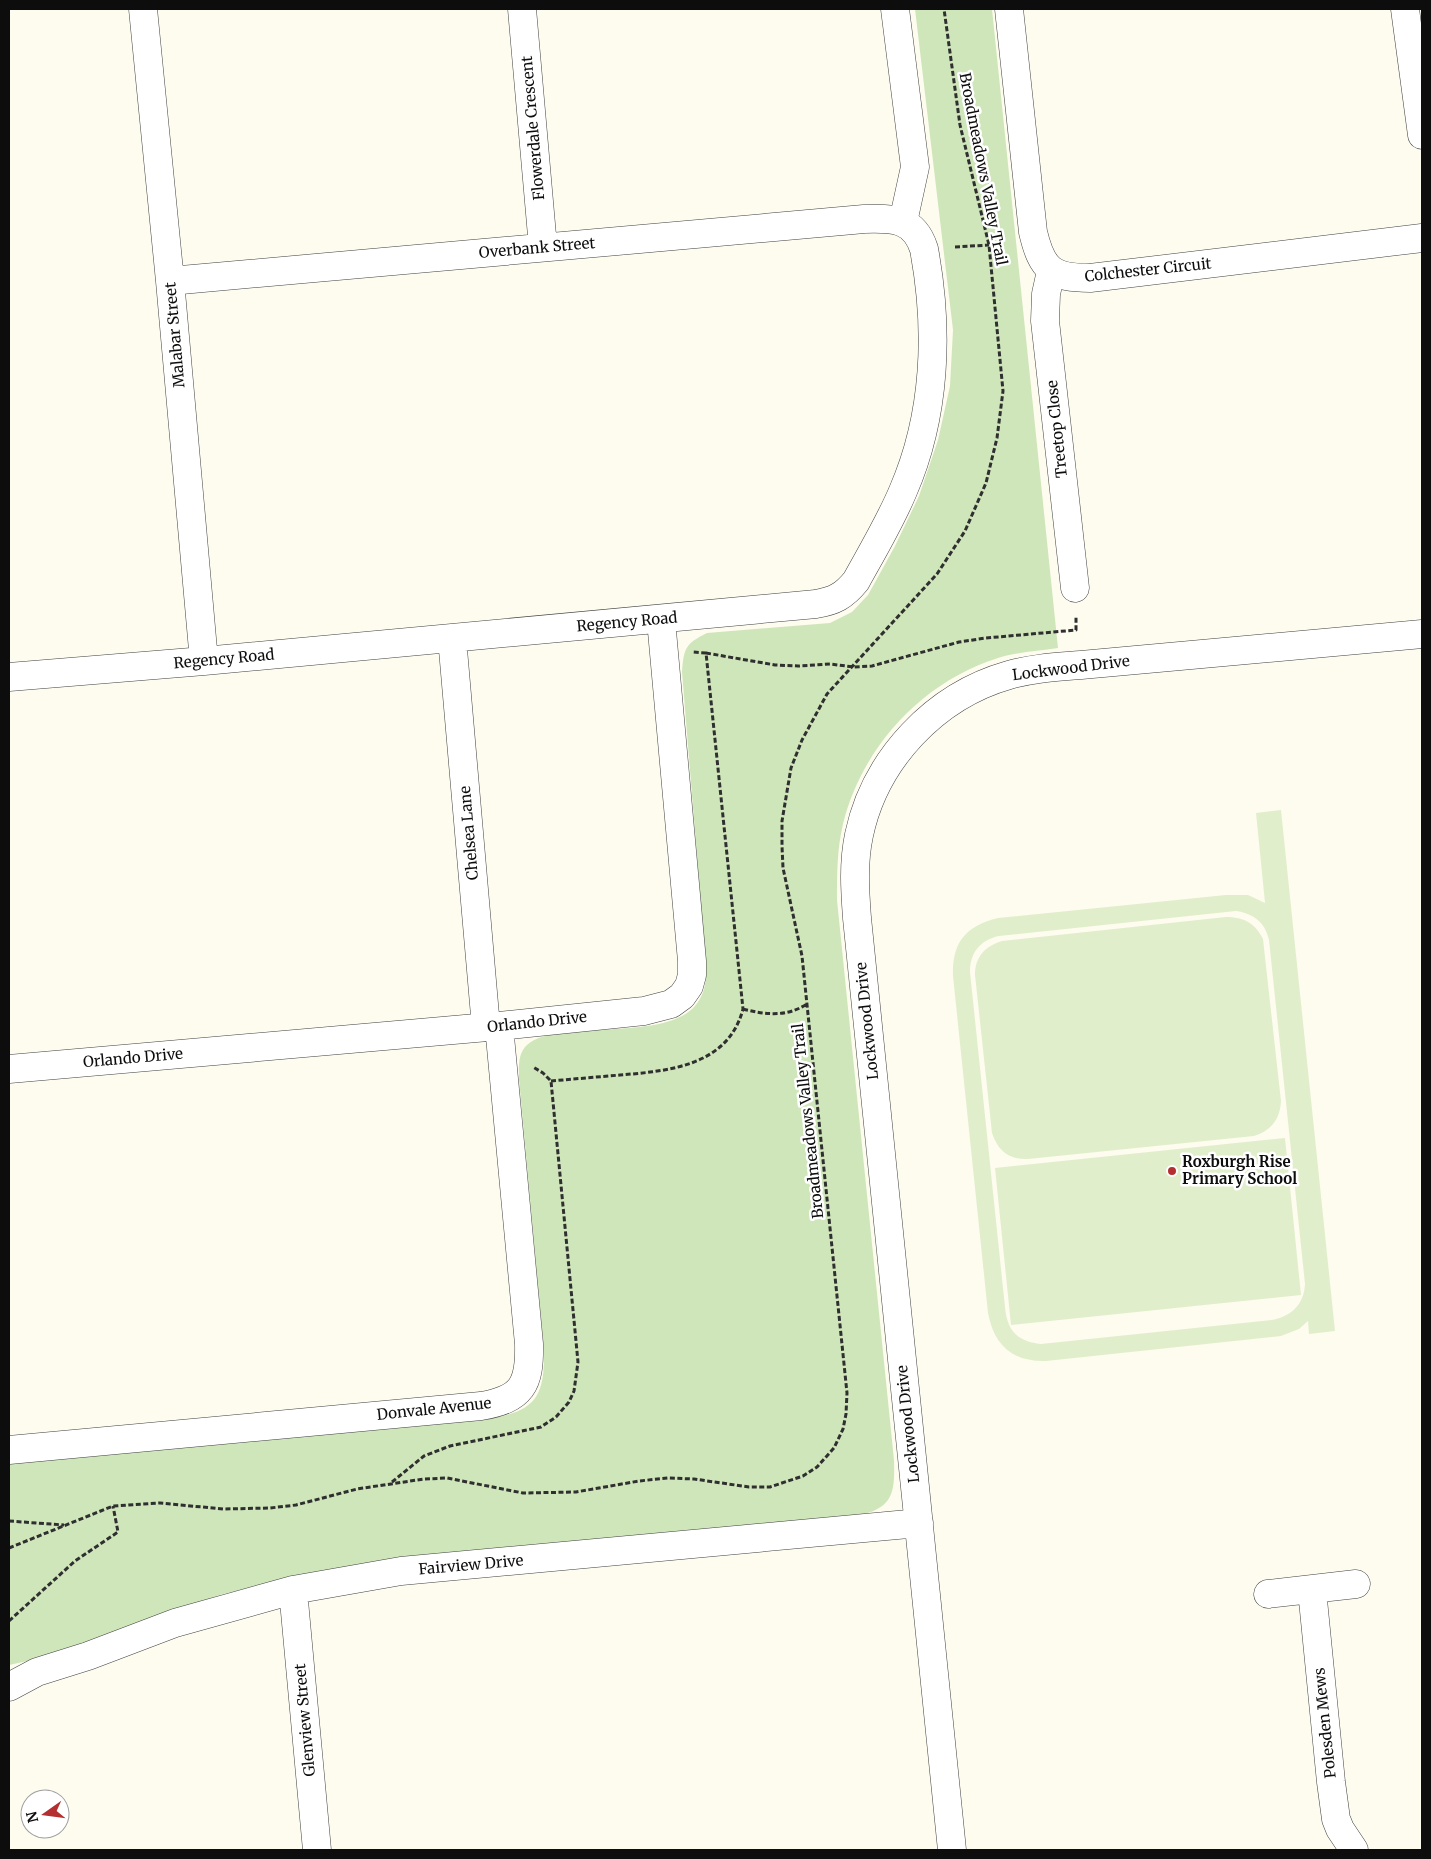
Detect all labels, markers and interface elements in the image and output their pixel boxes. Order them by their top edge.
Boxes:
street label: Flowerdale Crescent [517,55,548,201]
street label: Broadmeadows Valley Trail [955,71,1012,267]
street label: Overbank Street [478,233,596,262]
street label: Colchester Circuit [1084,253,1212,286]
street label: Malabar Street [160,281,189,389]
street label: Treetop Close [1042,379,1071,479]
street label: Regency Road [576,608,678,635]
street label: Regency Road [173,645,275,672]
street label: Lockwood Drive [1011,651,1131,684]
street label: Chelsea Lane [455,785,482,881]
street label: Lockwood Drive [851,961,882,1081]
street label: Orlando Drive [486,1007,588,1036]
street label: Broadmeadows Valley Trail [788,1022,827,1220]
street label: Orlando Drive [82,1044,184,1071]
place label: Roxburgh Rise Primary School [1182,1152,1297,1188]
marker: Roxburgh Rise Primary School [1166,1165,1178,1177]
street label: Lockwood Drive [892,1364,923,1484]
street label: Donvale Avenue [376,1393,492,1424]
street label: Fairview Drive [418,1550,524,1579]
street label: Glenview Street [290,1663,319,1777]
street label: Polesden Mews [1309,1667,1340,1779]
north arrow [20,1789,70,1839]
text: N [22,1810,42,1825]

